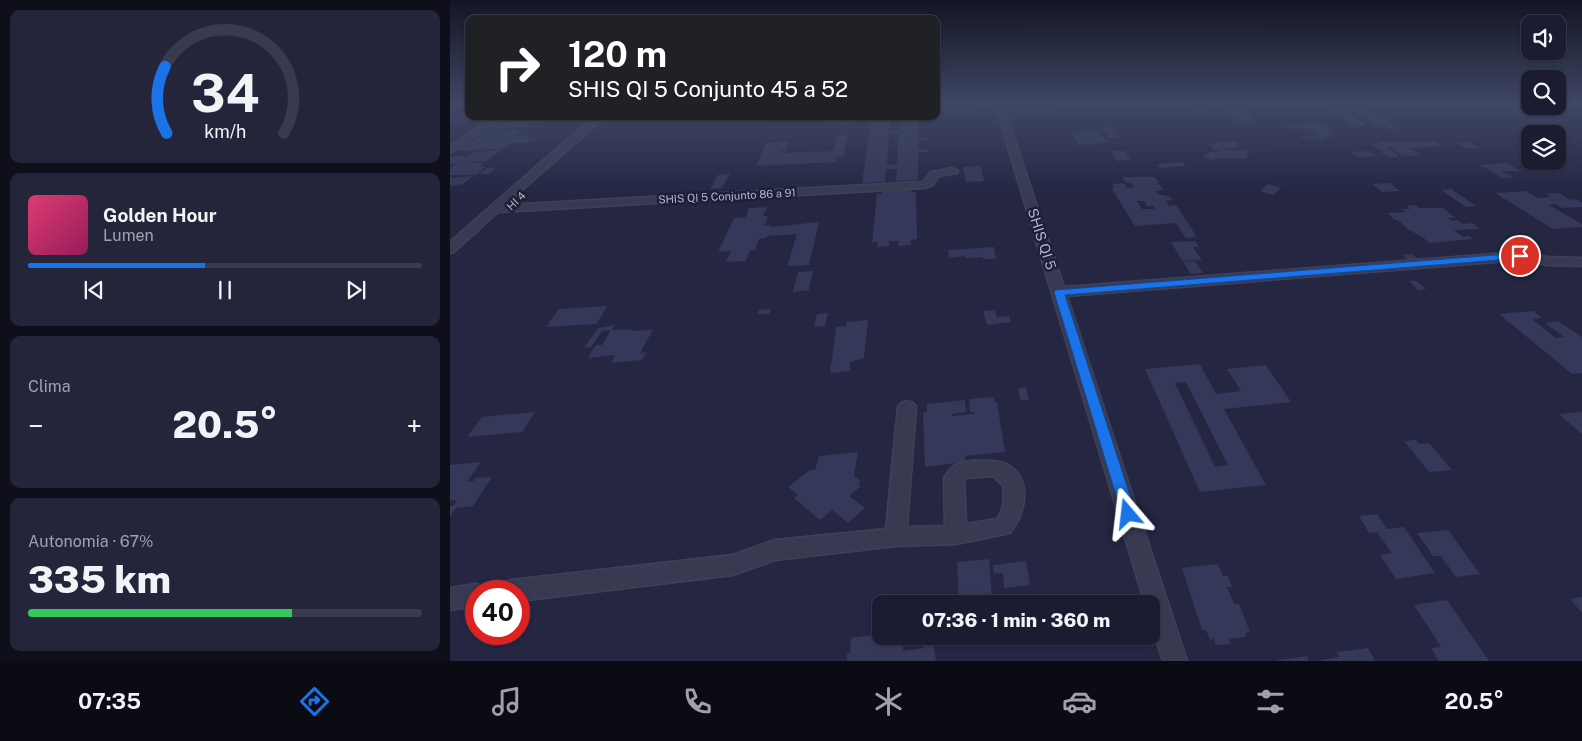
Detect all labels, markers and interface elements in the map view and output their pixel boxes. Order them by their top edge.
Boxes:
map controls [1521,15,1566,170]
button: sound [1521,15,1566,60]
text: 120 m [568,34,667,75]
icon: right [485,35,550,100]
text: 34 [191,63,259,124]
button: search [1521,70,1566,115]
text: SHIS QI 5 Conjunto 45 a 52 [568,76,848,102]
text: km/h [204,121,246,142]
button: layers [1521,125,1566,170]
street label: SHIS QI 5 Conjunto 86 a 91 [658,186,796,206]
street label: HI 4 [504,189,528,213]
text: Golden Hour [103,204,217,226]
street label: SHIS QI 5 [1025,206,1059,272]
text: Lumen [103,226,154,245]
pin [1499,235,1541,277]
icon: arrive [1506,242,1534,270]
icon: previous [80,276,108,304]
icon: pause [211,276,239,304]
icon: next [342,276,370,304]
text: Clima [28,377,71,396]
text: 20.5° [172,402,278,447]
text: − [28,409,44,442]
text: + [406,409,422,442]
position arrow [1101,487,1153,539]
text: Autonomia · 67% [28,532,154,551]
text: 335 km [28,557,171,602]
speed limit sign: 40 [465,580,530,645]
text: 07:36 · 1 min · 360 m [922,609,1110,631]
icon: directions [297,684,332,719]
icon: music [489,684,524,719]
icon: phone [680,684,715,719]
icon: climate [871,684,906,719]
icon: car [1062,684,1097,719]
icon: filters [1253,684,1288,719]
text: 07:35 [78,688,141,714]
text: 20.5° [1445,688,1504,714]

